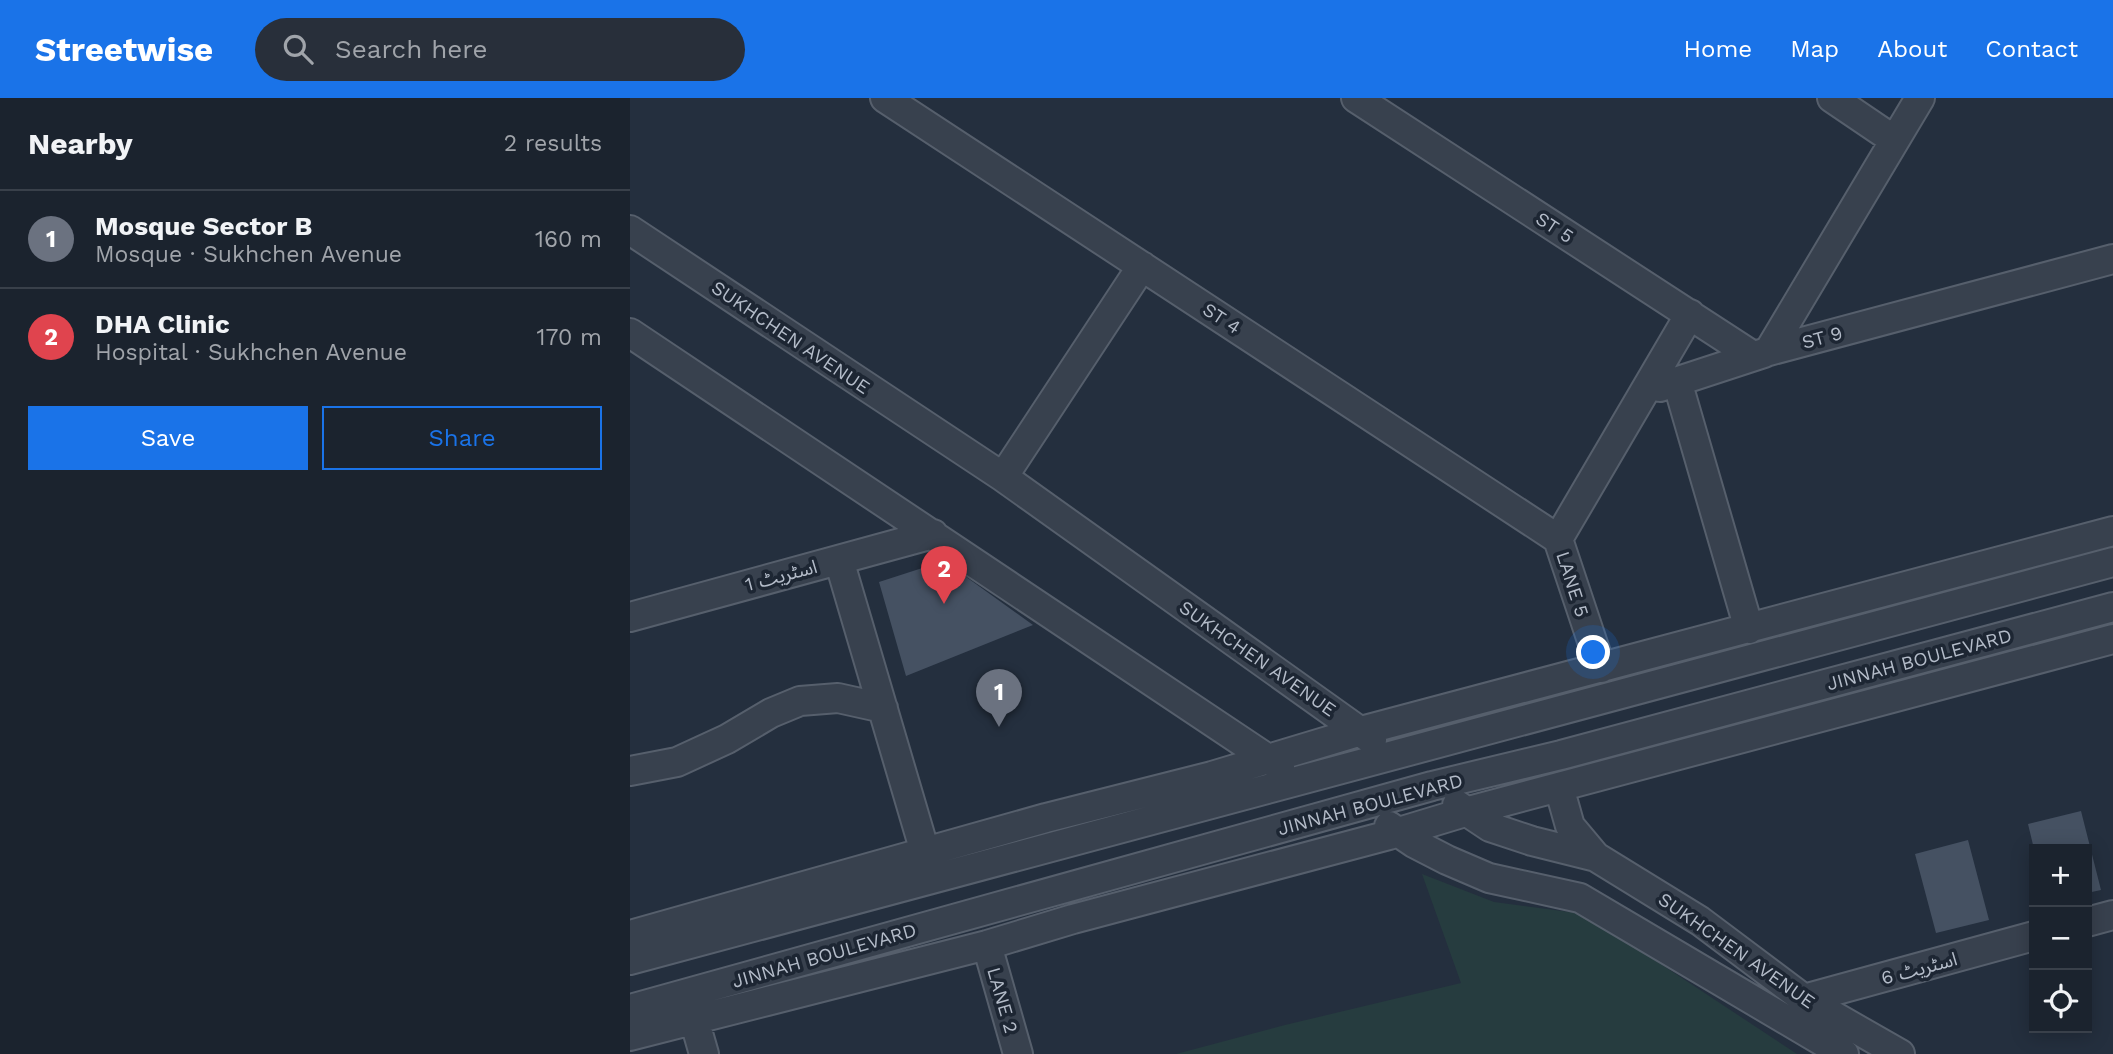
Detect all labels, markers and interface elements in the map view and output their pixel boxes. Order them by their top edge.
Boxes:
search box [255,18,745,81]
text: Streetwise [35,30,213,69]
icon: search [279,30,317,68]
text: Search here [335,34,487,64]
text: Home [1684,35,1752,63]
text: Map [1790,35,1839,63]
text: About [1877,35,1947,63]
text: Contact [1985,35,2078,63]
text: Nearby [28,126,133,161]
text: 2 results [504,130,602,157]
street label: ST 5 [1532,207,1578,248]
text: Mosque Sector B [95,211,312,241]
text: 1 [46,226,56,253]
text: 160 m [535,226,602,253]
text: Mosque · Sukhchen Avenue [95,241,402,268]
street label: SUKHCHEN AVENUE [707,276,874,399]
street label: ST 4 [1198,298,1245,339]
text: DHA Clinic [95,309,230,339]
street label: ST 9 [1799,321,1845,354]
text: 2 [44,324,58,351]
text: 170 m [537,324,602,351]
text: Hospital · Sukhchen Avenue [95,339,407,366]
button: Save [28,406,308,470]
button: Share [322,406,602,470]
pin: 2 [921,546,967,604]
street label: LANE 5 [1551,548,1594,620]
street label: اسٹریٹ 1 [743,555,820,596]
street label: SUKHCHEN AVENUE [1175,596,1341,721]
street label: JINNAH BOULEVARD [1824,624,2014,695]
your location [1576,635,1610,669]
pin: 1 [976,669,1022,727]
street label: JINNAH BOULEVARD [1275,769,1465,840]
map controls [2029,844,2092,1033]
button: + [2029,844,2092,907]
street label: SUKHCHEN AVENUE [1654,888,1820,1013]
button: − [2029,907,2092,970]
street label: JINNAH BOULEVARD [729,918,919,993]
street label: اسٹریٹ 6 [1879,947,1960,990]
street label: LANE 2 [982,965,1023,1036]
button: locate [2029,970,2092,1033]

